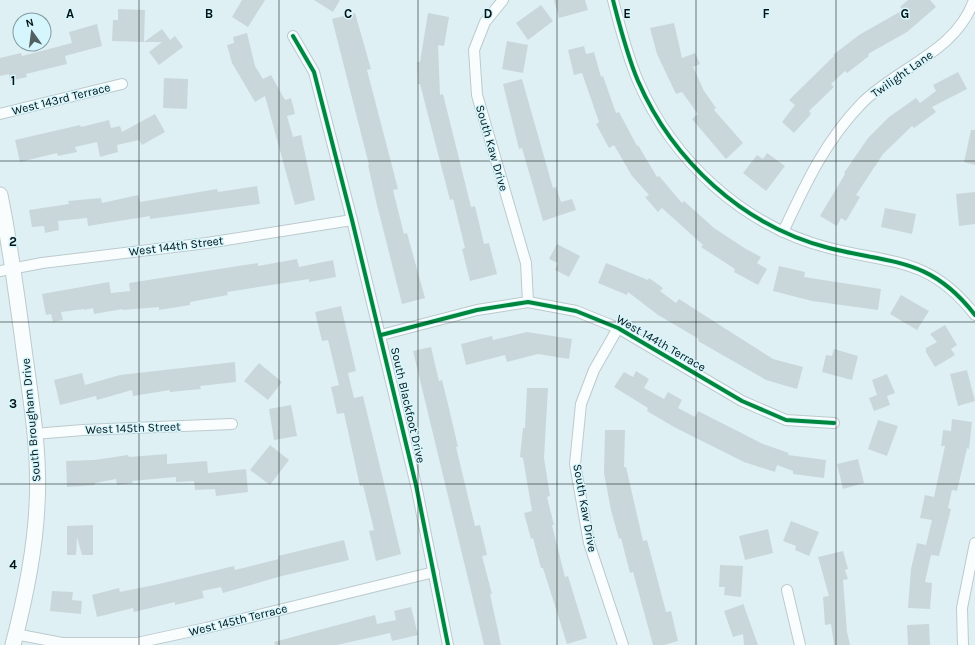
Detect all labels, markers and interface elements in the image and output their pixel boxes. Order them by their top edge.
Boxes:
text: A [66,6,74,21]
text: B [205,6,213,21]
text: C [344,6,352,21]
text: D [484,6,493,21]
text: E [623,6,631,21]
text: F [762,6,770,21]
text: G [901,6,909,21]
north arrow [12,12,52,52]
text: N [24,16,35,30]
street label: Twilight Lane [869,48,935,100]
street label: West 143rd Terrace [10,80,112,118]
street label: South Kaw Drive [473,103,511,193]
street label: West 144th Street [128,233,225,259]
text: 2 [9,234,17,249]
street label: West 144th Terrace [614,312,708,374]
street label: South Blackfoot Drive [388,346,428,464]
street label: South Brougham Drive [19,358,43,482]
text: 3 [9,396,17,411]
street label: West 145th Street [85,419,181,437]
street label: South Kaw Drive [570,463,600,553]
text: 4 [9,557,17,572]
street label: West 145th Terrace [187,601,289,639]

